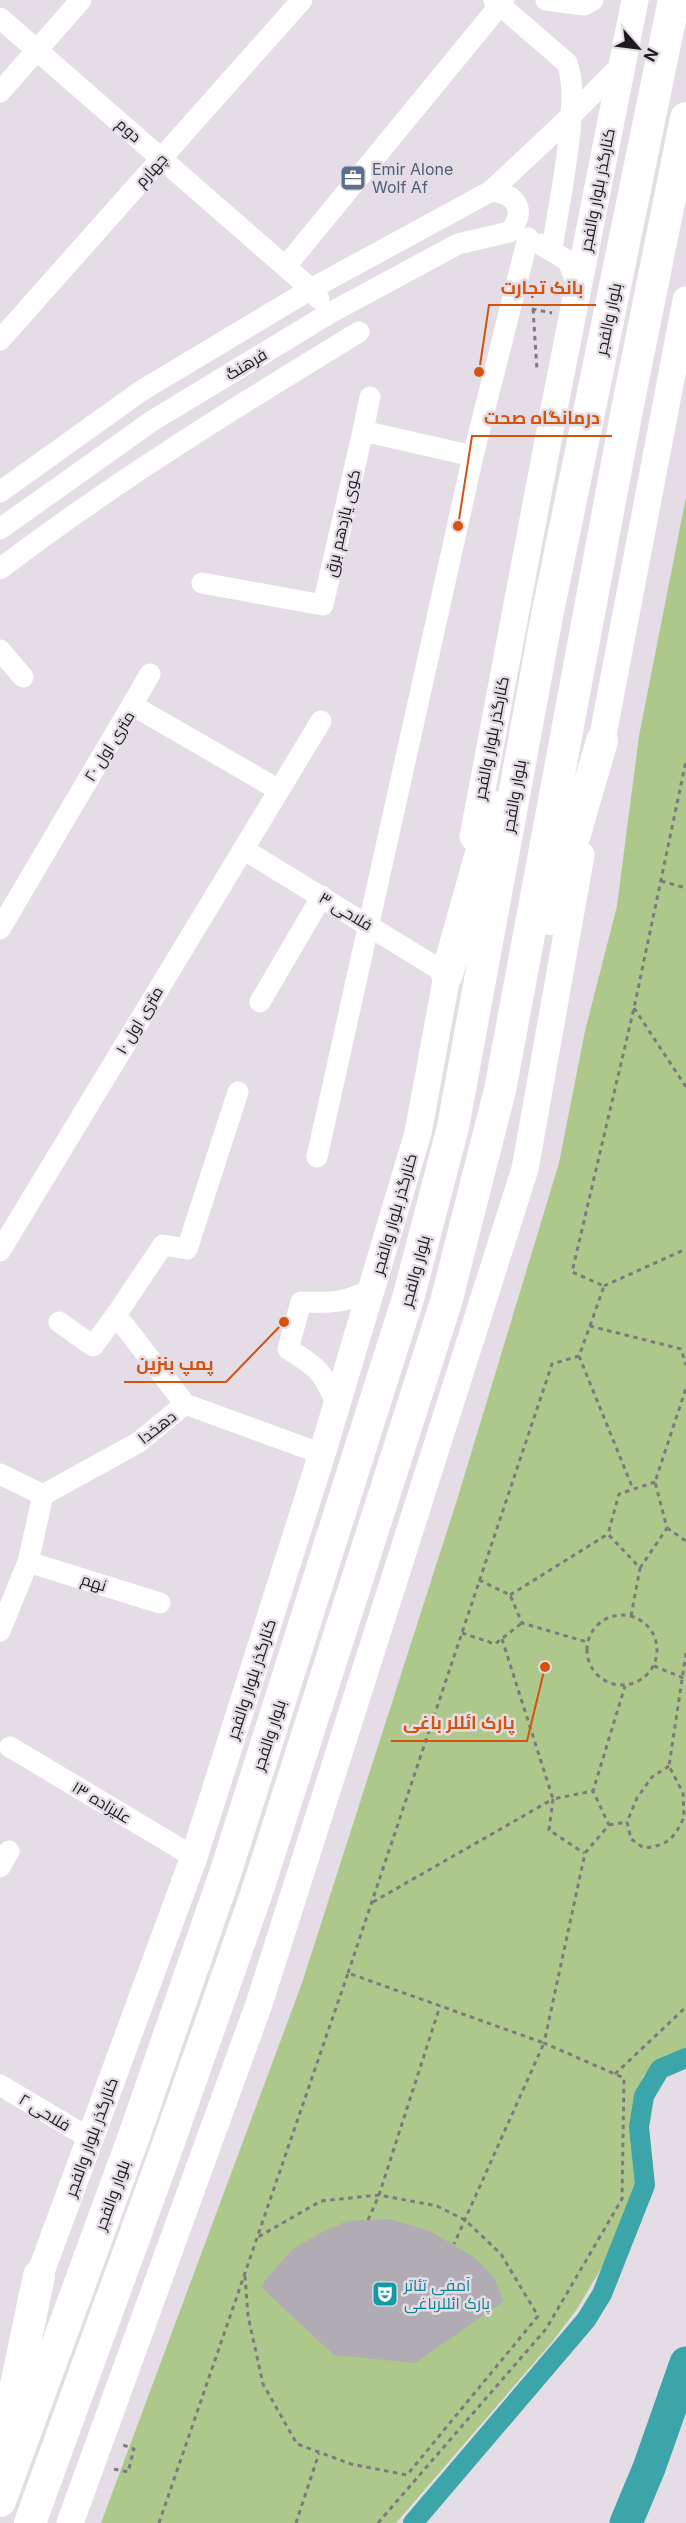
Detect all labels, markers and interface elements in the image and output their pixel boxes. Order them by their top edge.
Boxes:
north arrow [608,18,668,78]
text: N [640,45,663,65]
street label: دوم [111,114,146,148]
street label: کنارگذر بلوار والفجر [575,127,619,254]
street label: چهارم [131,149,173,192]
place label: Emir Alone Wolf Af [372,159,453,197]
office icon: Emir Alone Wolf Af [338,163,368,193]
callout: بانک تجارت [489,269,596,305]
text: بانک تجارت [501,277,583,298]
street label: بلوار والفجر [590,281,625,358]
street label: فرهنگ [222,344,270,384]
callout: درمانگاه صحت [472,400,612,436]
text: درمانگاه صحت [484,407,600,428]
street label: کوی یازدهم برق [320,467,366,579]
street label: کنارگذر بلوار والفجر [469,675,513,802]
street label: ۲۰ متری اول [80,707,139,785]
street label: بلوار والفجر [498,758,530,835]
street label: فلاحی ۳ [315,887,376,936]
street label: ۱۰ متری اول [111,982,168,1058]
street label: کنارگذر بلوار والفجر [368,1151,420,1277]
street label: بلوار والفجر [396,1233,434,1309]
callout: پمپ بنزین [124,1346,226,1382]
text: پمپ بنزین [136,1353,214,1376]
street label: دهخدا [134,1406,180,1448]
street label: نهم [78,1569,109,1597]
street label: کنارگذر بلوار والفجر [223,1616,279,1742]
street label: بلوار والفجر [249,1697,289,1773]
callout: پارک ائللر باغی [391,1705,527,1741]
text: پارک ائللر باغی [403,1712,515,1735]
street label: ۱۳ علیزاده [69,1777,135,1827]
street label: کنارگذر بلوار والفجر [61,2075,121,2199]
street label: فلاحی ۲ [15,2089,74,2136]
street label: بلوار والفجر [90,2157,134,2233]
place label: آمفی تئاتر پارک ائللرباغی [403,2275,491,2315]
theatre icon: آمفی تئاتر پارک ائللرباغی [370,2279,400,2309]

